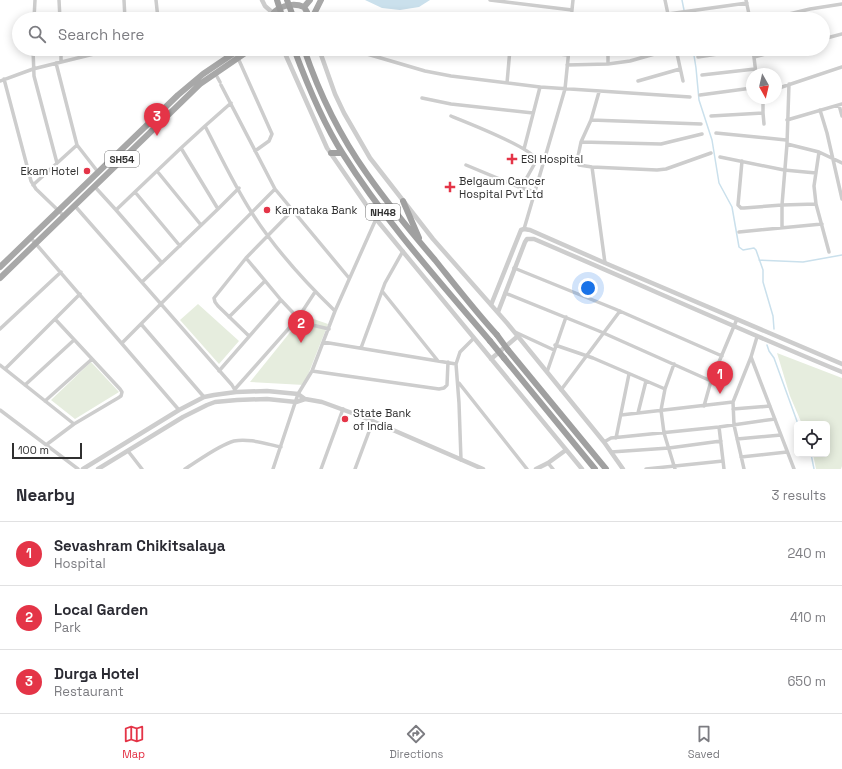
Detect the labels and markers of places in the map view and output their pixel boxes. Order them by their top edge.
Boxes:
pin: 3 [144,103,170,136]
place label: ESI Hospital [521,152,583,166]
marker: ESI Hospital [506,153,518,165]
place label: Ekam Hotel [21,164,79,178]
marker: Ekam Hotel [82,166,92,176]
place label: Belgaum Cancer Hospital Pvt Ltd [459,174,545,201]
marker: Belgaum Cancer Hospital Pvt Ltd [444,181,456,193]
place label: Karnataka Bank [275,203,358,217]
marker: Karnataka Bank [262,205,272,215]
pin: 2 [288,310,314,343]
pin: 1 [707,361,733,394]
place label: State Bank of India [353,406,411,433]
marker: State Bank of India [340,414,350,424]

